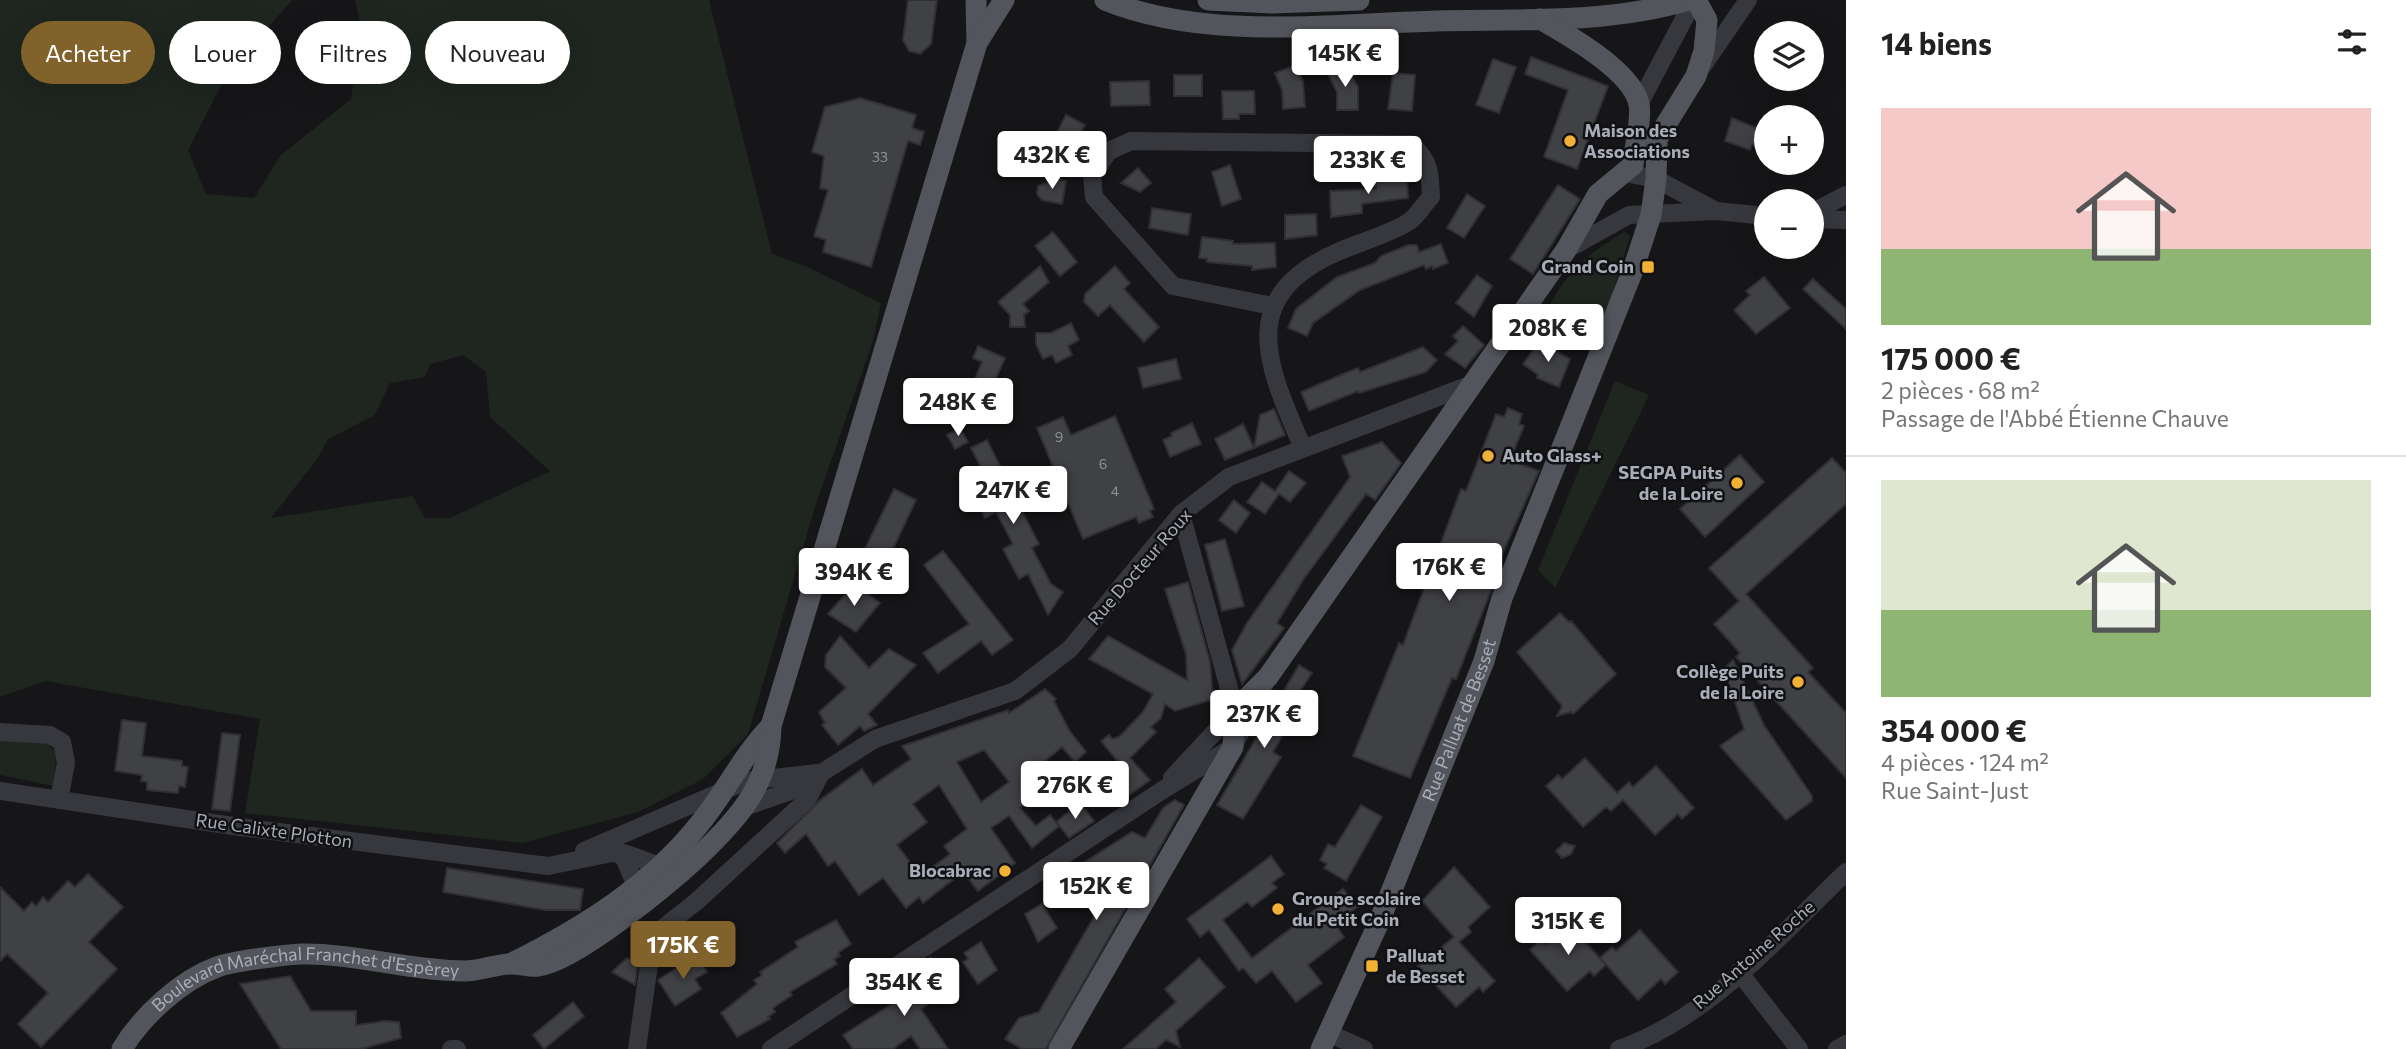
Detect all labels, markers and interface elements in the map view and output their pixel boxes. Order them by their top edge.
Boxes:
chip: Acheter [21,21,155,84]
chip: Louer [169,21,281,84]
chip: Filtres [295,21,411,84]
chip: Nouveau [425,21,570,84]
map controls [1754,21,1824,259]
button: layers [1754,21,1824,91]
icon: filters [2333,23,2371,61]
text: 14 biens [1881,24,1992,61]
pin: 145K € [1288,29,1402,89]
text: 145K € [1308,38,1382,66]
button: + [1754,105,1824,175]
place label: Maison des Associations [1584,119,1690,162]
pin: 432K € [995,132,1109,191]
marker: Maison des Associations [1562,133,1578,149]
pin: 233K € [1311,136,1425,196]
text: 432K € [1013,140,1091,168]
text: 233K € [1330,145,1406,173]
house number: 33 [872,148,888,165]
icon: home [2063,153,2189,279]
button: − [1754,189,1824,259]
place label: Grand Coin [1541,255,1634,277]
marker: Grand Coin [1640,259,1656,275]
pin: 208K € [1491,304,1605,364]
text: 208K € [1508,313,1588,341]
text: 175 000 € [1881,339,2021,376]
text: 2 pièces · 68 m² [1881,376,2040,404]
pin: 248K € [901,378,1015,438]
text: 248K € [919,387,997,415]
text: Passage de l'Abbé Étienne Chauve [1881,404,2229,432]
house number: 9 [1055,428,1063,445]
place label: Auto Glass+ [1502,444,1602,466]
marker: Auto Glass+ [1480,448,1496,464]
house number: 6 [1099,455,1107,472]
place label: SEGPA Puits de la Loire [1618,461,1723,504]
pin: 247K € [956,466,1070,526]
text: 247K € [975,475,1051,503]
marker: SEGPA Puits de la Loire [1729,475,1745,491]
house number: 4 [1111,482,1120,499]
street label: Rue Docteur Roux [1083,503,1196,629]
icon: home [2063,525,2189,651]
pin: 176K € [1392,544,1506,603]
pin: 394K € [797,548,911,608]
text: 176K € [1412,552,1486,580]
text: 394K € [815,557,893,585]
street label: Rue Palluat de Besset [1417,636,1500,804]
place label: Collège Puits de la Loire [1676,660,1784,703]
marker: Collège Puits de la Loire [1790,674,1806,690]
pin: 237K € [1207,690,1321,750]
text: 237K € [1226,699,1302,727]
text: 354 000 € [1881,711,2027,748]
text: 4 pièces · 124 m² [1881,748,2049,776]
pin: 276K € [1018,762,1132,821]
text: 276K € [1037,770,1113,798]
text: Rue Saint-Just [1881,776,2029,804]
street label: Rue Calixte Plotton [194,808,354,852]
place label: Blocabrac [909,859,991,881]
pin: 152K € [1039,862,1153,922]
marker: Blocabrac [997,863,1013,879]
text: 152K € [1059,871,1133,899]
place label: Groupe scolaire du Petit Coin [1292,887,1421,930]
street label: Rue Antoine Roche [1688,895,1819,1013]
pin: 315K € [1511,898,1625,957]
marker: Groupe scolaire du Petit Coin [1270,901,1286,917]
text: 315K € [1531,906,1605,934]
pin: 175K € [626,922,740,981]
text: 175K € [647,930,719,958]
street label: Boulevard Maréchal Franchet d'Espèrey [146,942,460,1016]
place label: Palluat de Besset [1386,944,1465,987]
pin: 354K € [847,958,961,1018]
marker: Palluat de Besset [1364,958,1380,974]
text: 354K € [865,967,943,995]

